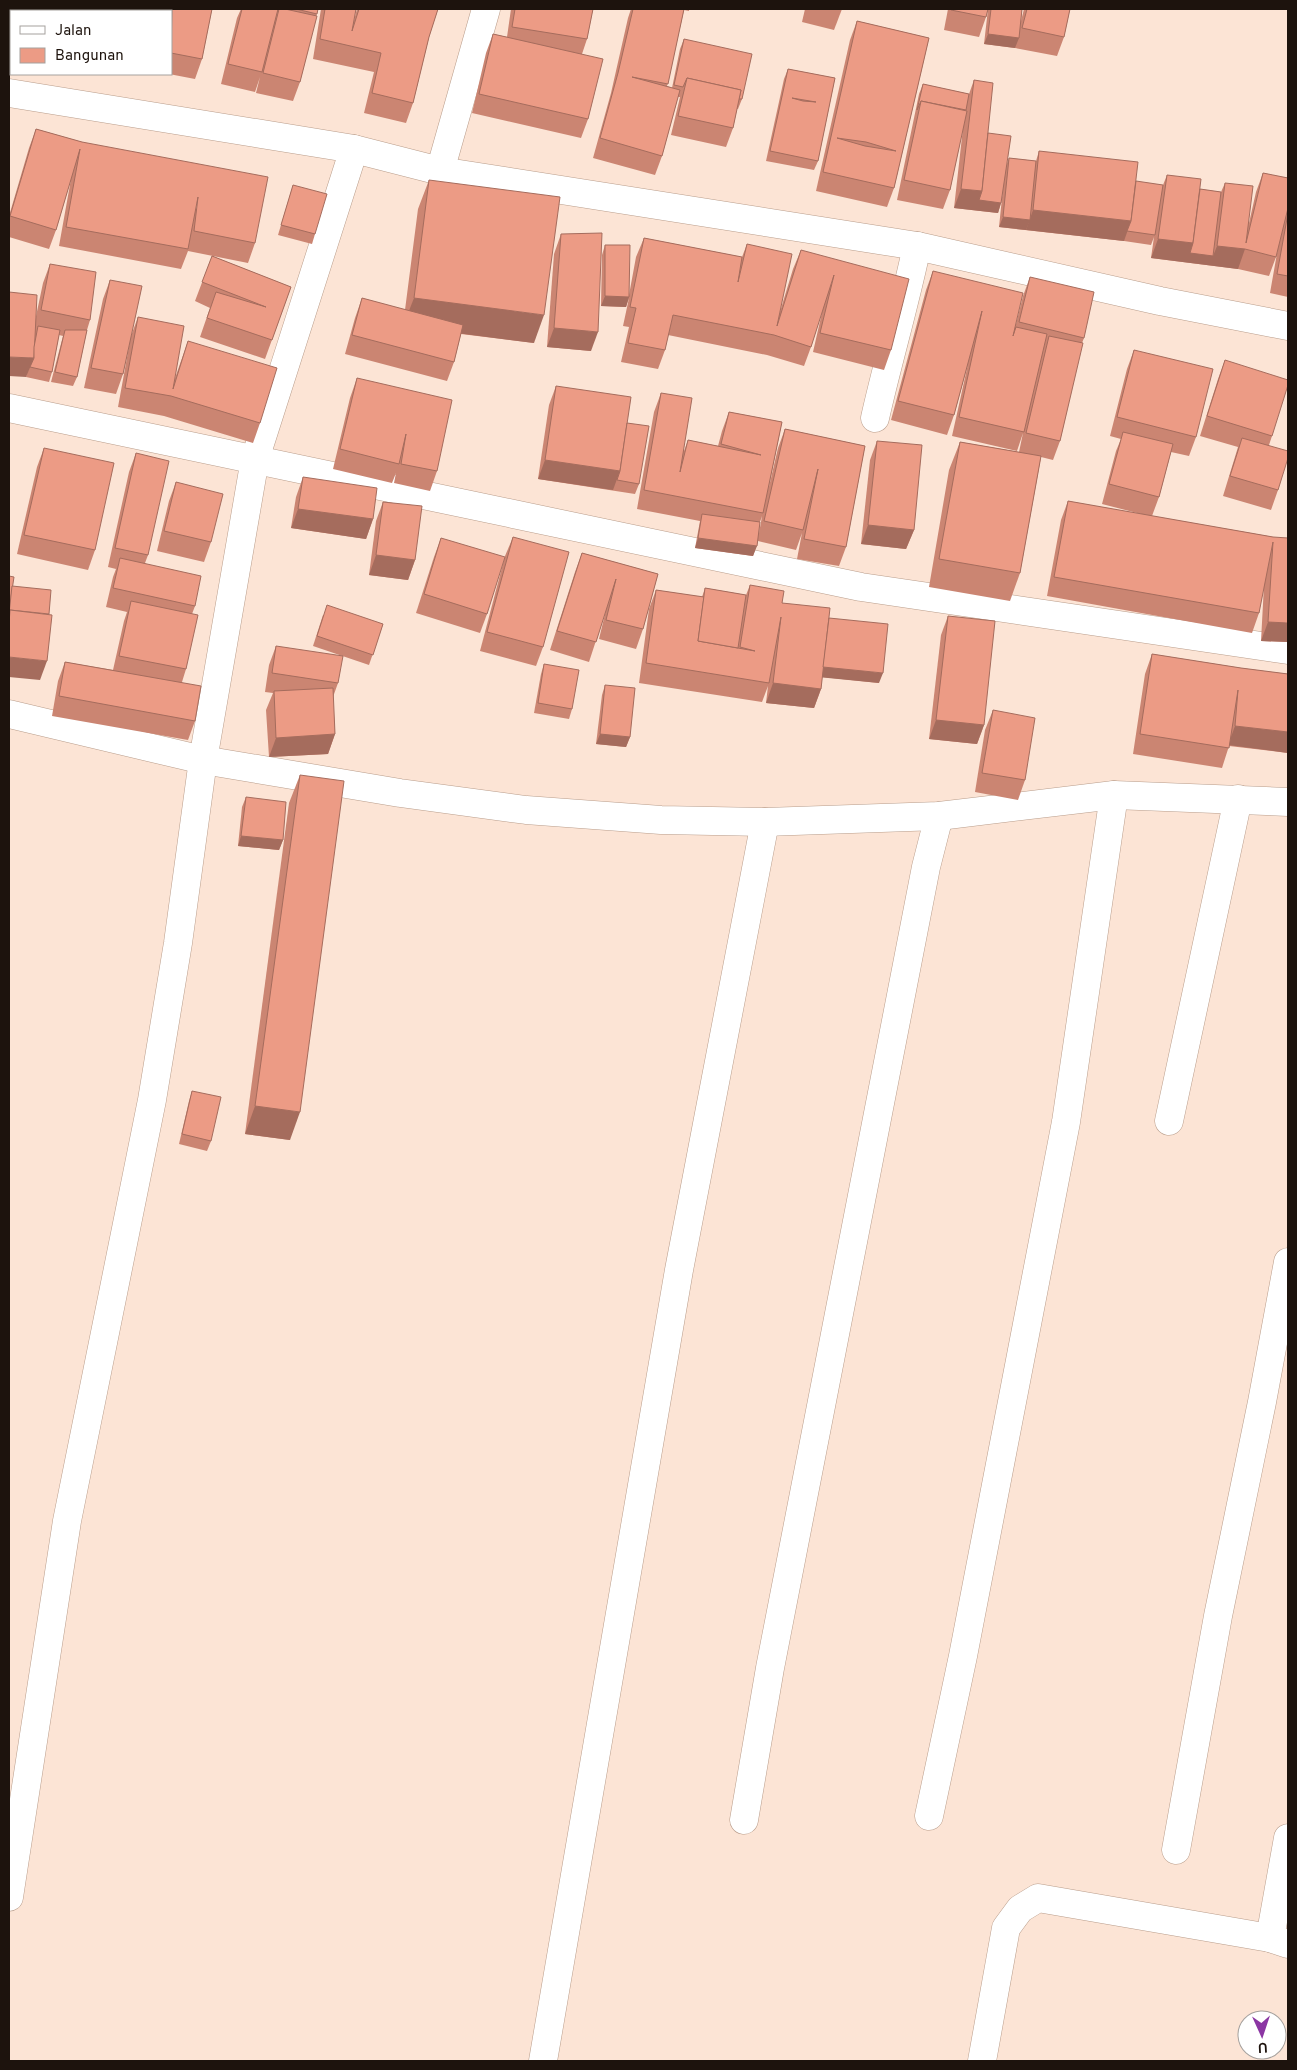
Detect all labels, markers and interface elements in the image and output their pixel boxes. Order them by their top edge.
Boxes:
legend [10,10,172,75]
text: Jalan [55,22,92,41]
text: Bangunan [55,47,124,66]
north arrow [1237,2010,1287,2060]
text: U [1257,2038,1268,2055]

